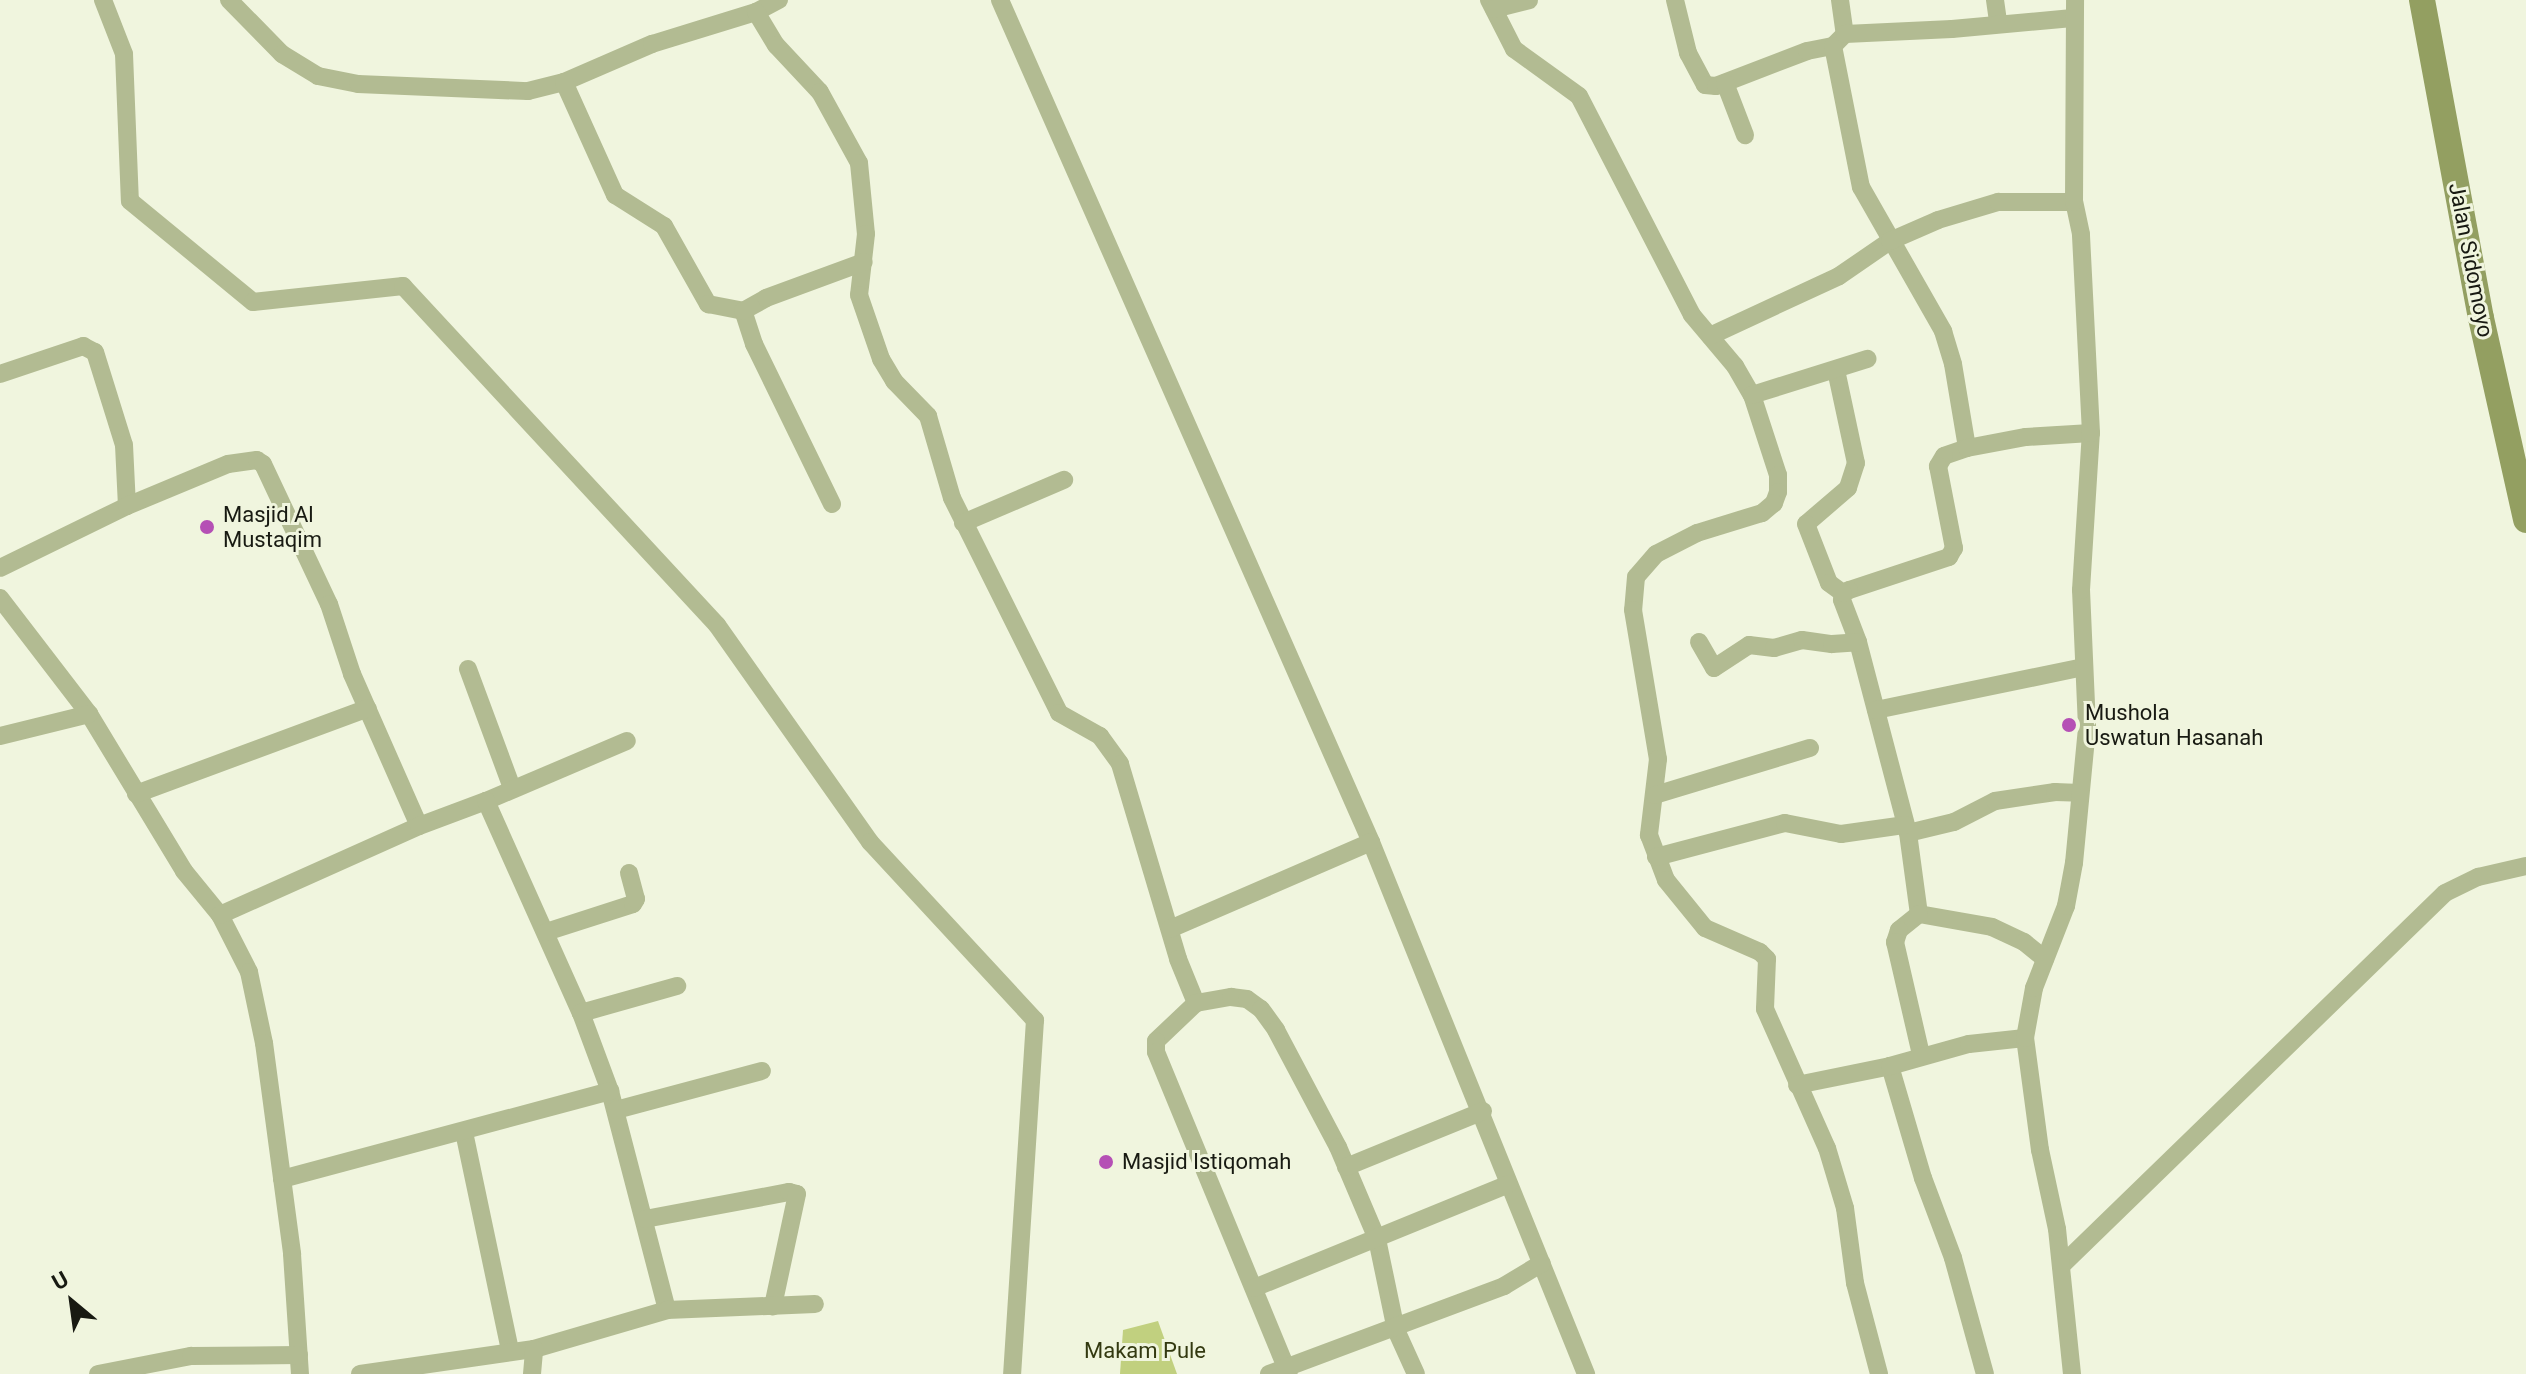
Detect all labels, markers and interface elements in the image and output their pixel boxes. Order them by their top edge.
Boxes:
street label: Jalan Sidomoyo [2443,180,2499,340]
place label: Masjid Al Mustaqim [223,501,322,552]
marker: Masjid Al Mustaqim [198,518,216,536]
place label: Mushola Uswatun Hasanah [2085,699,2263,750]
marker: Mushola Uswatun Hasanah [2060,716,2078,734]
place label: Masjid Istiqomah [1122,1149,1291,1175]
marker: Masjid Istiqomah [1097,1153,1115,1171]
north arrow [32,1262,112,1342]
text: U [48,1266,73,1295]
park label: Makam Pule [1084,1338,1206,1364]

